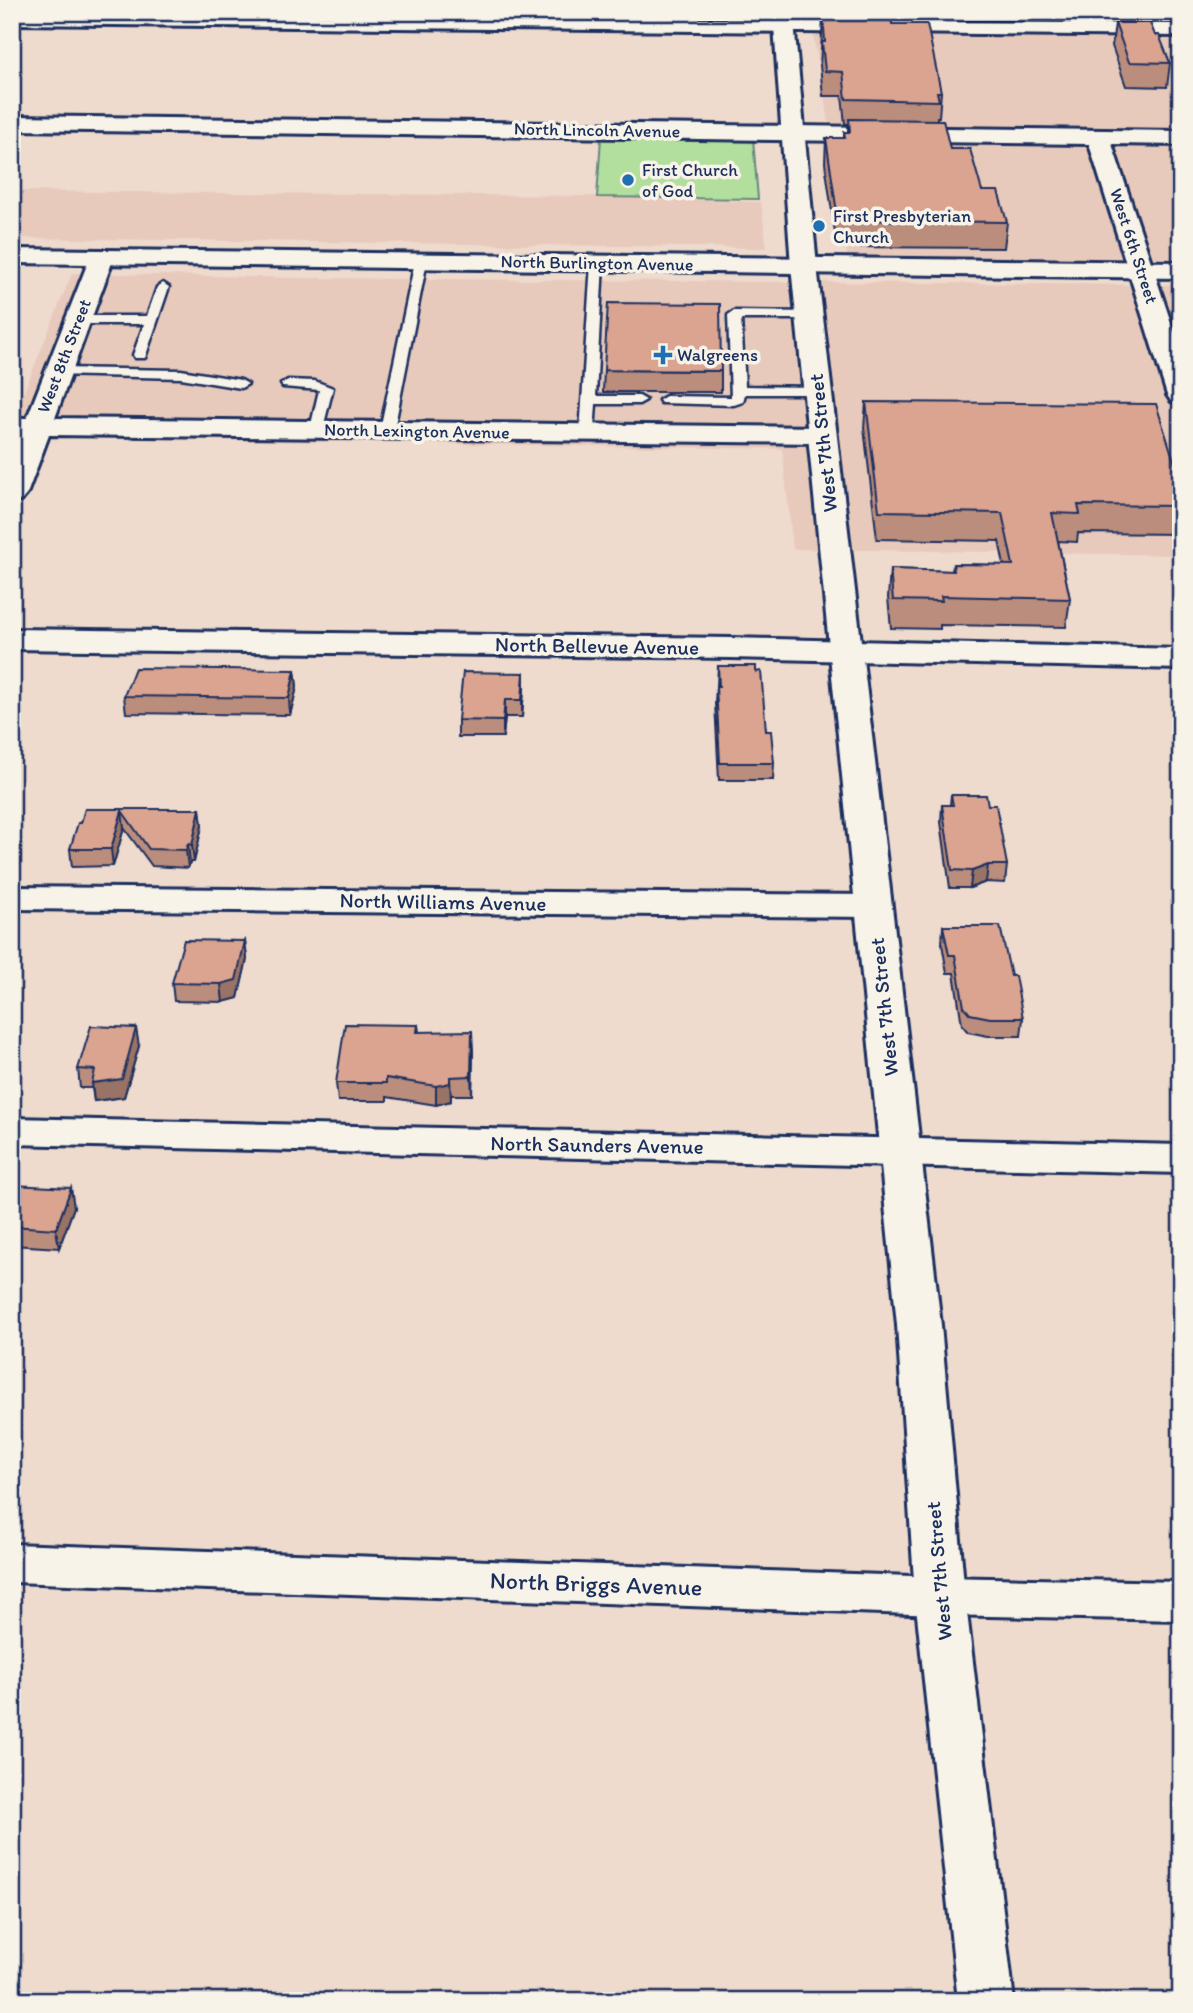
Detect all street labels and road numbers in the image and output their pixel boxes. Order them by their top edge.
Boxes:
street label: North Lincoln Avenue [514,118,680,142]
street label: West 6th Street [1105,186,1163,307]
street label: North Burlington Avenue [500,250,694,276]
street label: West 8th Street [32,296,96,416]
street label: West 7th Street [803,372,842,514]
street label: North Lexington Avenue [324,418,510,444]
street label: North Bellevue Avenue [495,631,699,660]
street label: North Williams Avenue [339,887,547,916]
street label: West 7th Street [864,936,903,1078]
street label: North Saunders Avenue [490,1130,704,1159]
street label: West 7th Street [920,1500,957,1642]
street label: North Briggs Avenue [489,1565,703,1602]

